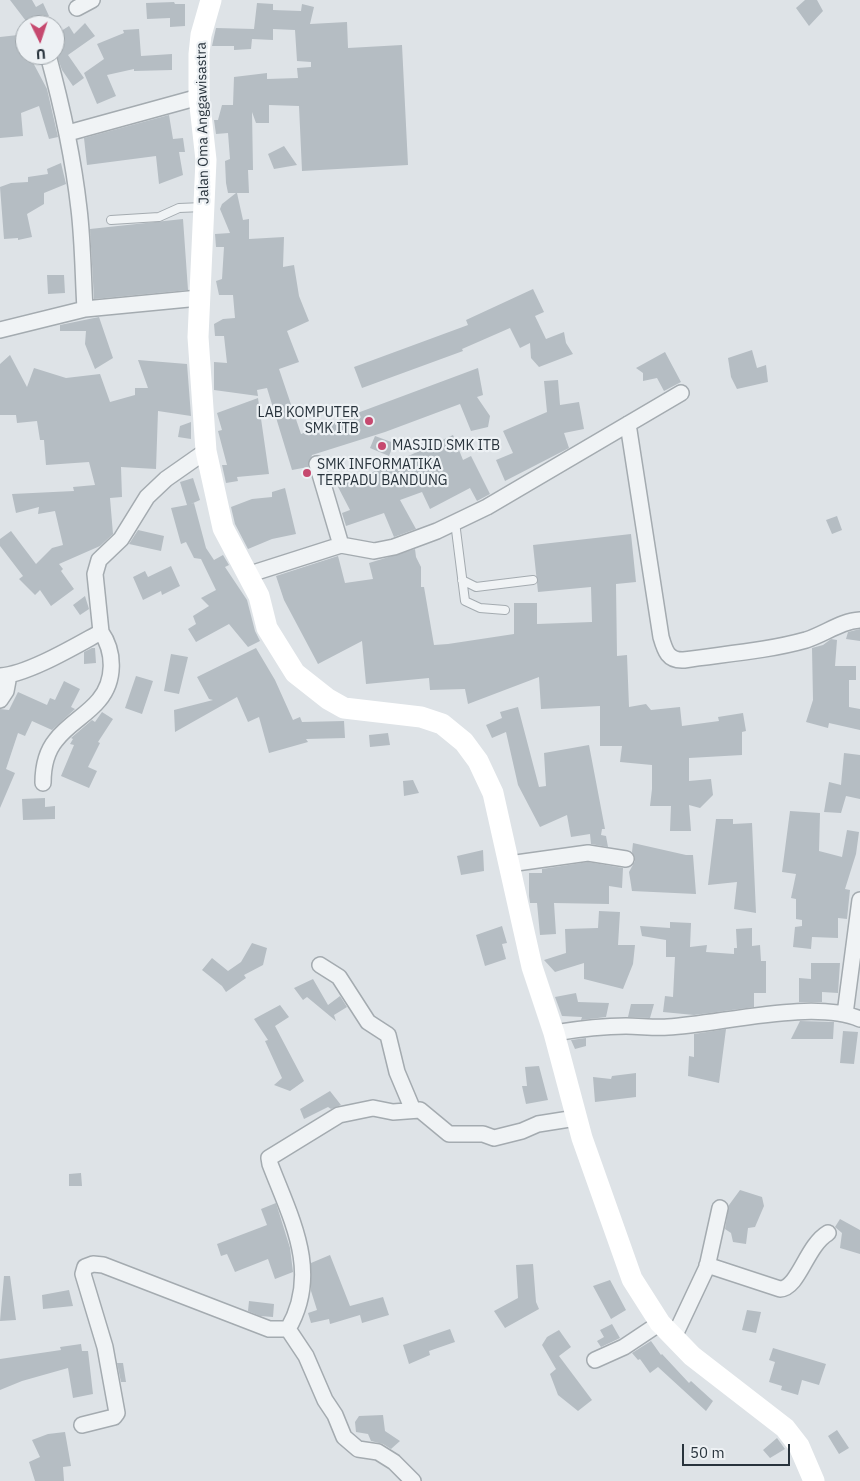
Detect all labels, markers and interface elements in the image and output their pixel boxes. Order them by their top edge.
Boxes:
north arrow [15,15,65,65]
street label: Jalan Oma Anggawisastra [193,42,213,204]
text: U [36,45,46,63]
place label: LAB KOMPUTER SMK ITB [257,405,359,438]
marker: LAB KOMPUTER SMK ITB [363,415,375,427]
place label: MASJID SMK ITB [392,438,500,454]
marker: MASJID SMK ITB [376,440,388,452]
place label: SMK INFORMATIKA TERPADU BANDUNG [317,457,448,490]
marker: SMK INFORMATIKA TERPADU BANDUNG [301,467,313,479]
scale bar [685,1434,792,1466]
text: 50 m [690,1443,725,1462]

